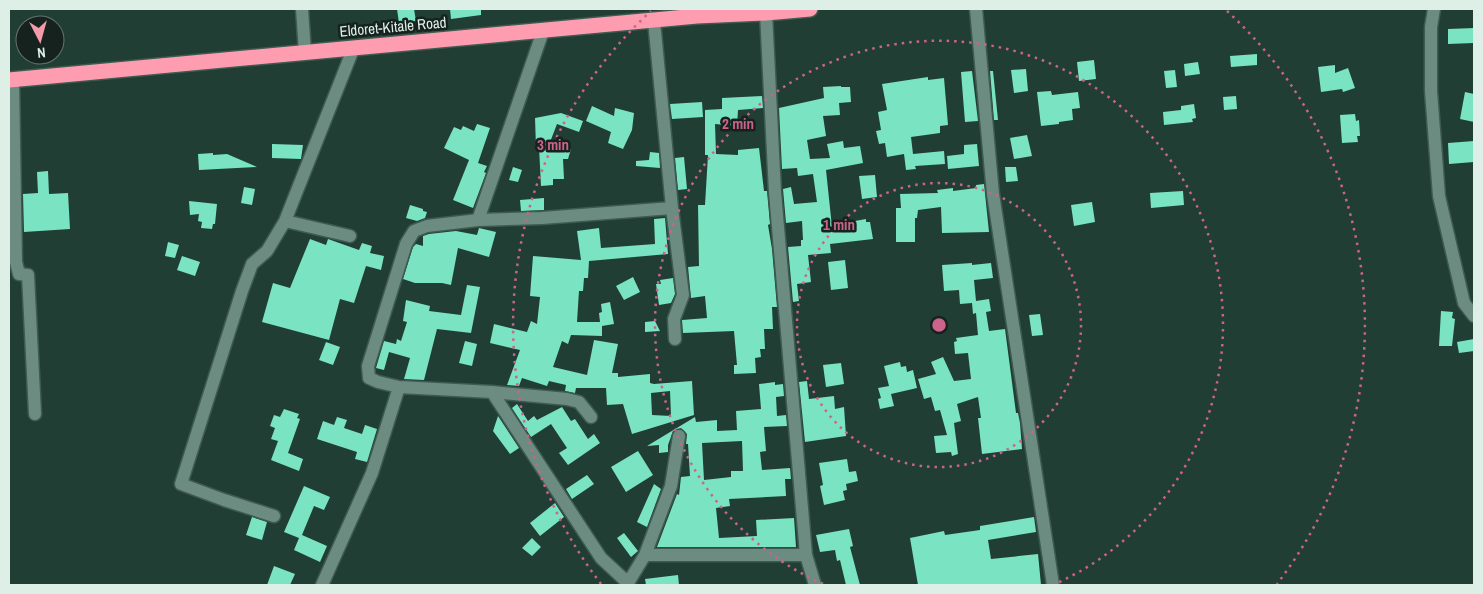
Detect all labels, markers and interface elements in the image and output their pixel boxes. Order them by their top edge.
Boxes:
street label: Eldoret-Kitale Road [339,11,447,42]
north arrow [15,15,65,65]
text: N [36,44,46,62]
text: 2 min [722,113,754,134]
text: 3 min [537,134,569,155]
text: 1 min [823,214,855,235]
centre of rings [930,316,948,334]

